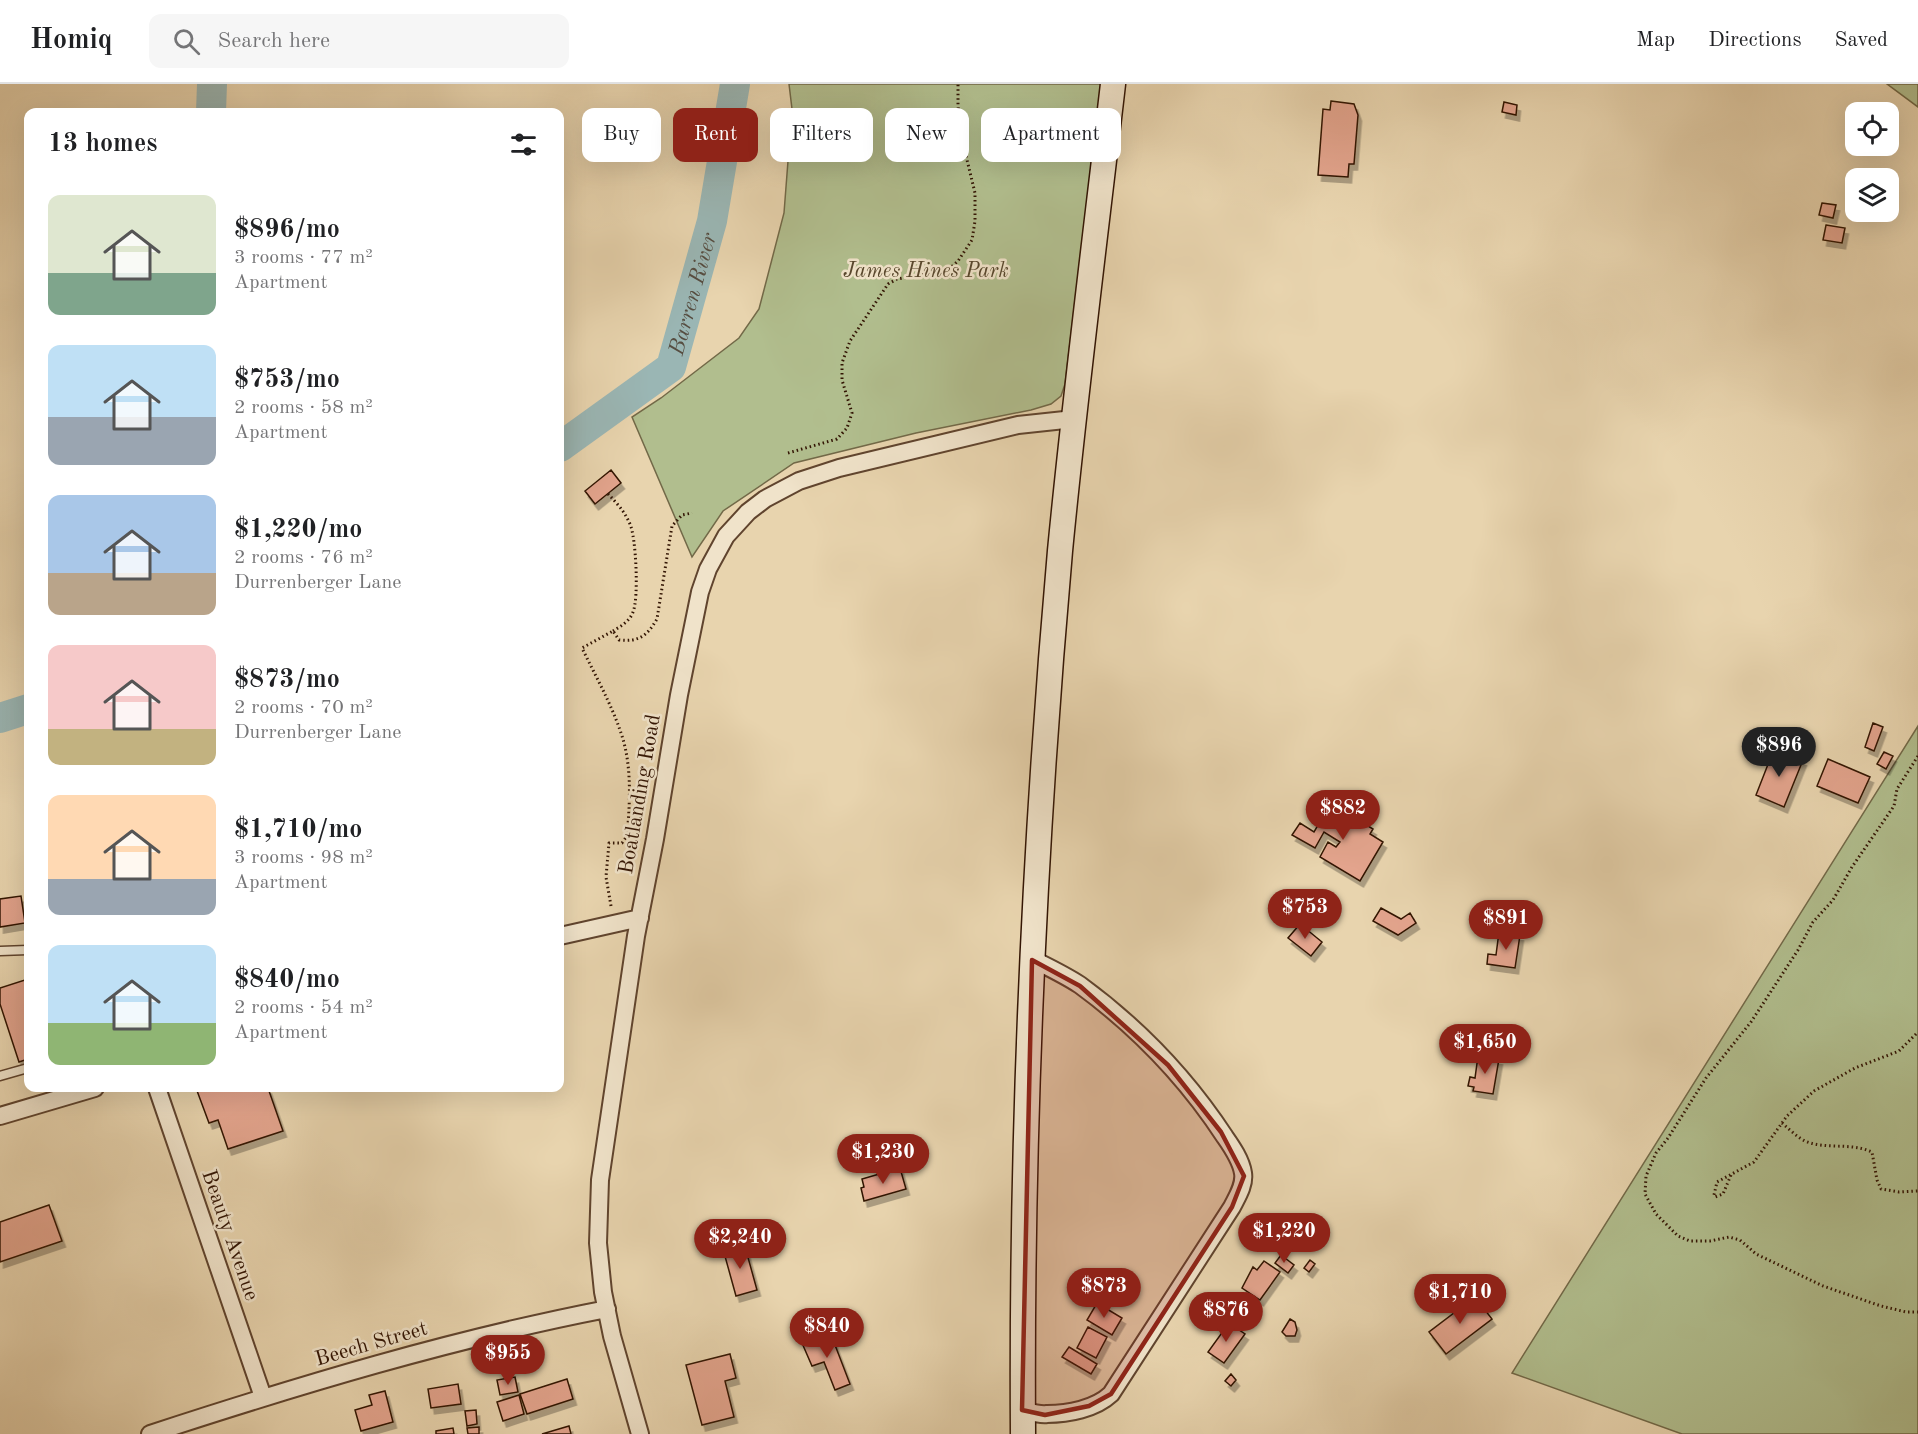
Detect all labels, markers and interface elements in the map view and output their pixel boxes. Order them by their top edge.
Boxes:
search box [149,14,569,68]
icon: search [170,25,203,58]
text: Homiq [30,27,113,55]
text: Search here [218,30,330,52]
text: Map [1636,30,1675,51]
text: Directions [1708,30,1802,51]
text: Saved [1835,30,1888,51]
map controls [1845,102,1899,222]
button: locate [1845,102,1899,156]
chip: Buy [582,108,661,162]
chip: Rent [673,108,758,162]
chip: Filters [770,108,873,162]
chip: New [885,108,969,162]
chip: Apartment [981,108,1121,162]
icon: filters [507,128,540,161]
text: 13 homes [48,131,157,157]
button: layers [1845,168,1899,222]
text: $896/mo [234,217,340,243]
icon: home [96,219,168,291]
water label: Barren River [666,230,721,359]
text: 3 rooms · 77 m² [234,248,373,268]
park label: James Hines Park [843,261,1009,282]
text: Apartment [234,273,328,293]
text: $753/mo [234,367,340,393]
icon: home [96,369,168,441]
text: 2 rooms · 58 m² [234,398,373,418]
text: Apartment [234,423,328,443]
text: $1,220/mo [234,517,362,543]
icon: home [96,519,168,591]
text: 2 rooms · 76 m² [234,548,373,568]
text: Durrenberger Lane [234,573,401,593]
text: $873/mo [234,667,340,693]
icon: home [96,669,168,741]
text: 2 rooms · 70 m² [234,698,373,718]
street label: Boatlanding Road [616,713,665,876]
text: Durrenberger Lane [234,723,401,743]
pin: $896 [1743,727,1815,778]
text: $896 [1756,736,1802,756]
pin: $882 [1307,790,1379,841]
text: $882 [1320,799,1366,819]
text: $1,710/mo [234,817,362,843]
icon: home [96,819,168,891]
text: 3 rooms · 98 m² [234,848,373,868]
text: Apartment [234,873,328,893]
pin: $753 [1269,889,1341,940]
text: $753 [1282,898,1328,918]
pin: $891 [1470,900,1542,951]
text: $891 [1483,909,1529,929]
text: $840/mo [234,967,340,993]
icon: home [96,969,168,1041]
text: 2 rooms · 54 m² [234,998,373,1018]
text: Apartment [234,1023,328,1043]
pin: $1,650 [1436,1024,1534,1075]
text: $1,650 [1453,1033,1517,1053]
pin: $1,230 [834,1134,932,1185]
text: $1,230 [851,1143,915,1163]
street label: Beauty Avenue [197,1167,262,1304]
pin: $1,220 [1235,1213,1333,1264]
pin: $2,240 [691,1219,789,1270]
text: $1,220 [1252,1222,1316,1242]
text: $2,240 [708,1228,772,1248]
pin: $873 [1068,1268,1140,1319]
pin: $1,710 [1411,1274,1509,1325]
text: $873 [1081,1277,1127,1297]
text: $1,710 [1428,1283,1492,1303]
pin: $876 [1190,1292,1262,1343]
text: $876 [1203,1301,1249,1321]
pin: $840 [791,1308,863,1359]
text: $840 [804,1317,850,1337]
street label: Beech Street [313,1318,430,1371]
pin: $955 [472,1335,544,1386]
text: $955 [485,1344,531,1364]

